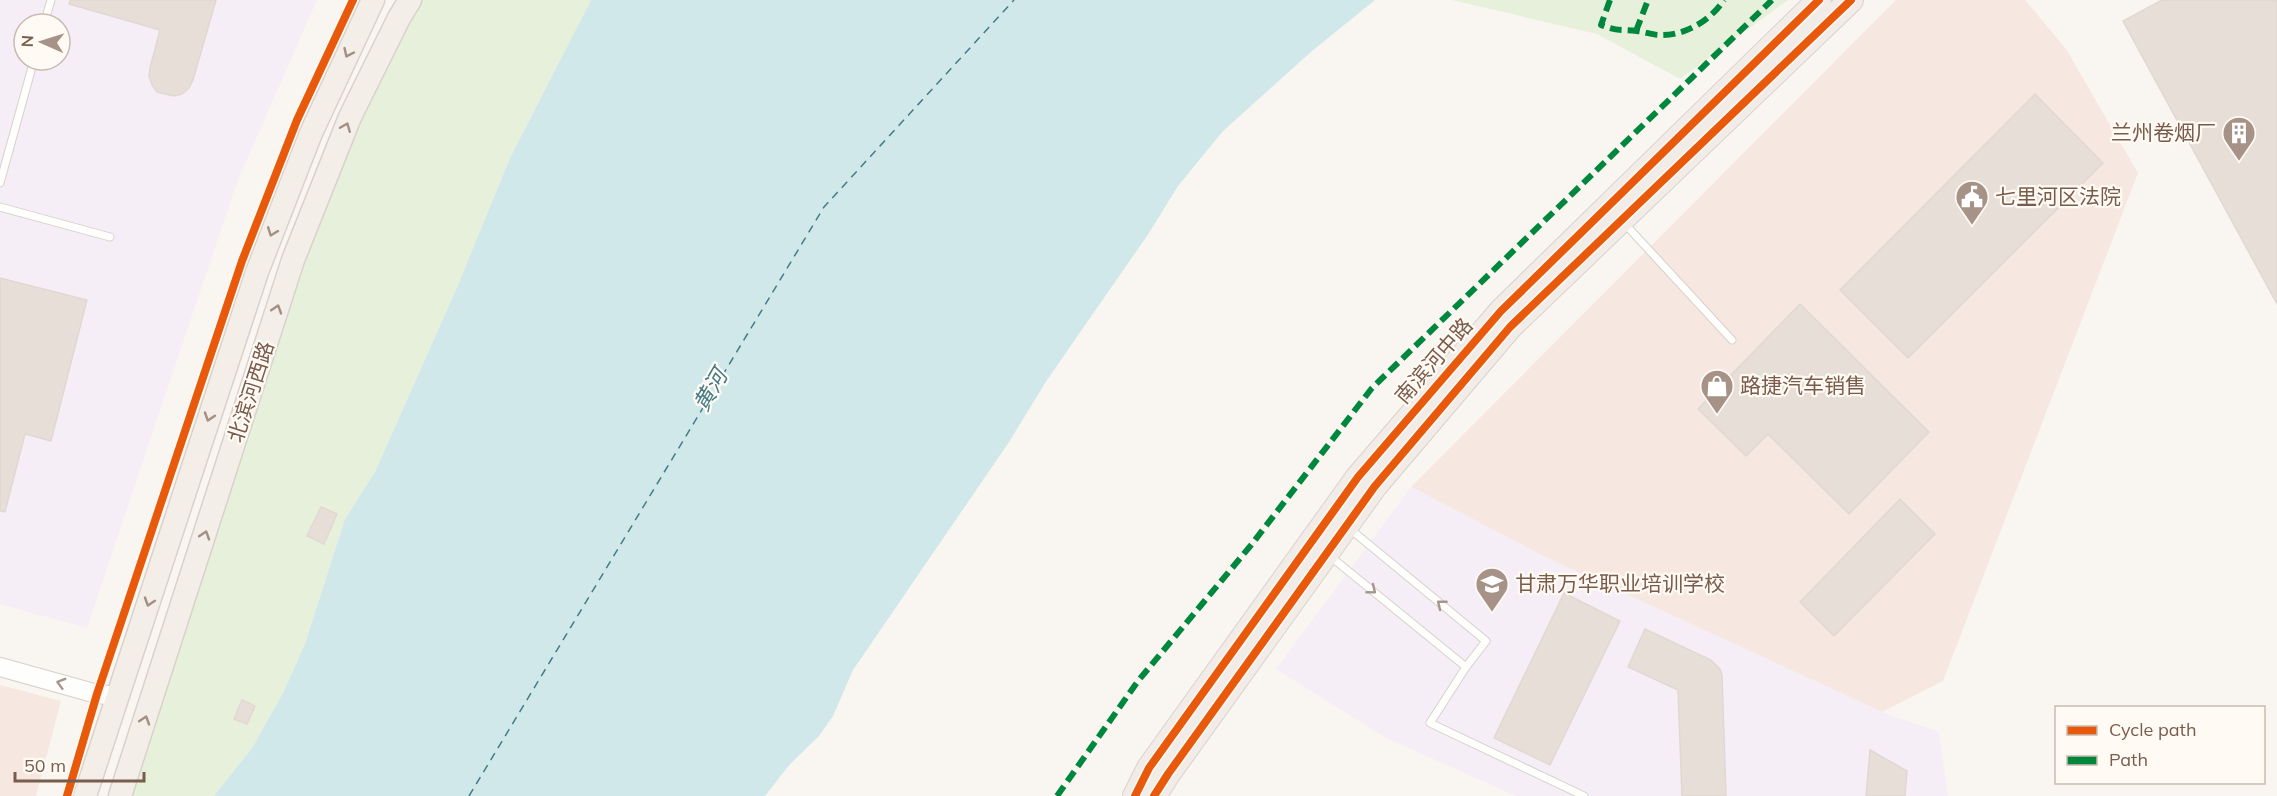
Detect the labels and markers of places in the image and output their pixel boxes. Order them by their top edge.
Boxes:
building icon: 兰州卷烟厂 [2221,115,2257,162]
place label: 兰州卷烟厂 [2111,119,2216,145]
public building icon: 七里河区法院 [1954,179,1990,226]
place label: 七里河区法院 [1995,183,2121,209]
shop icon: 路捷汽车销售 [1699,368,1735,415]
place label: 路捷汽车销售 [1740,372,1866,398]
school or university icon: 甘肃万华职业培训学校 [1474,566,1510,613]
place label: 甘肃万华职业培训学校 [1515,570,1725,596]

